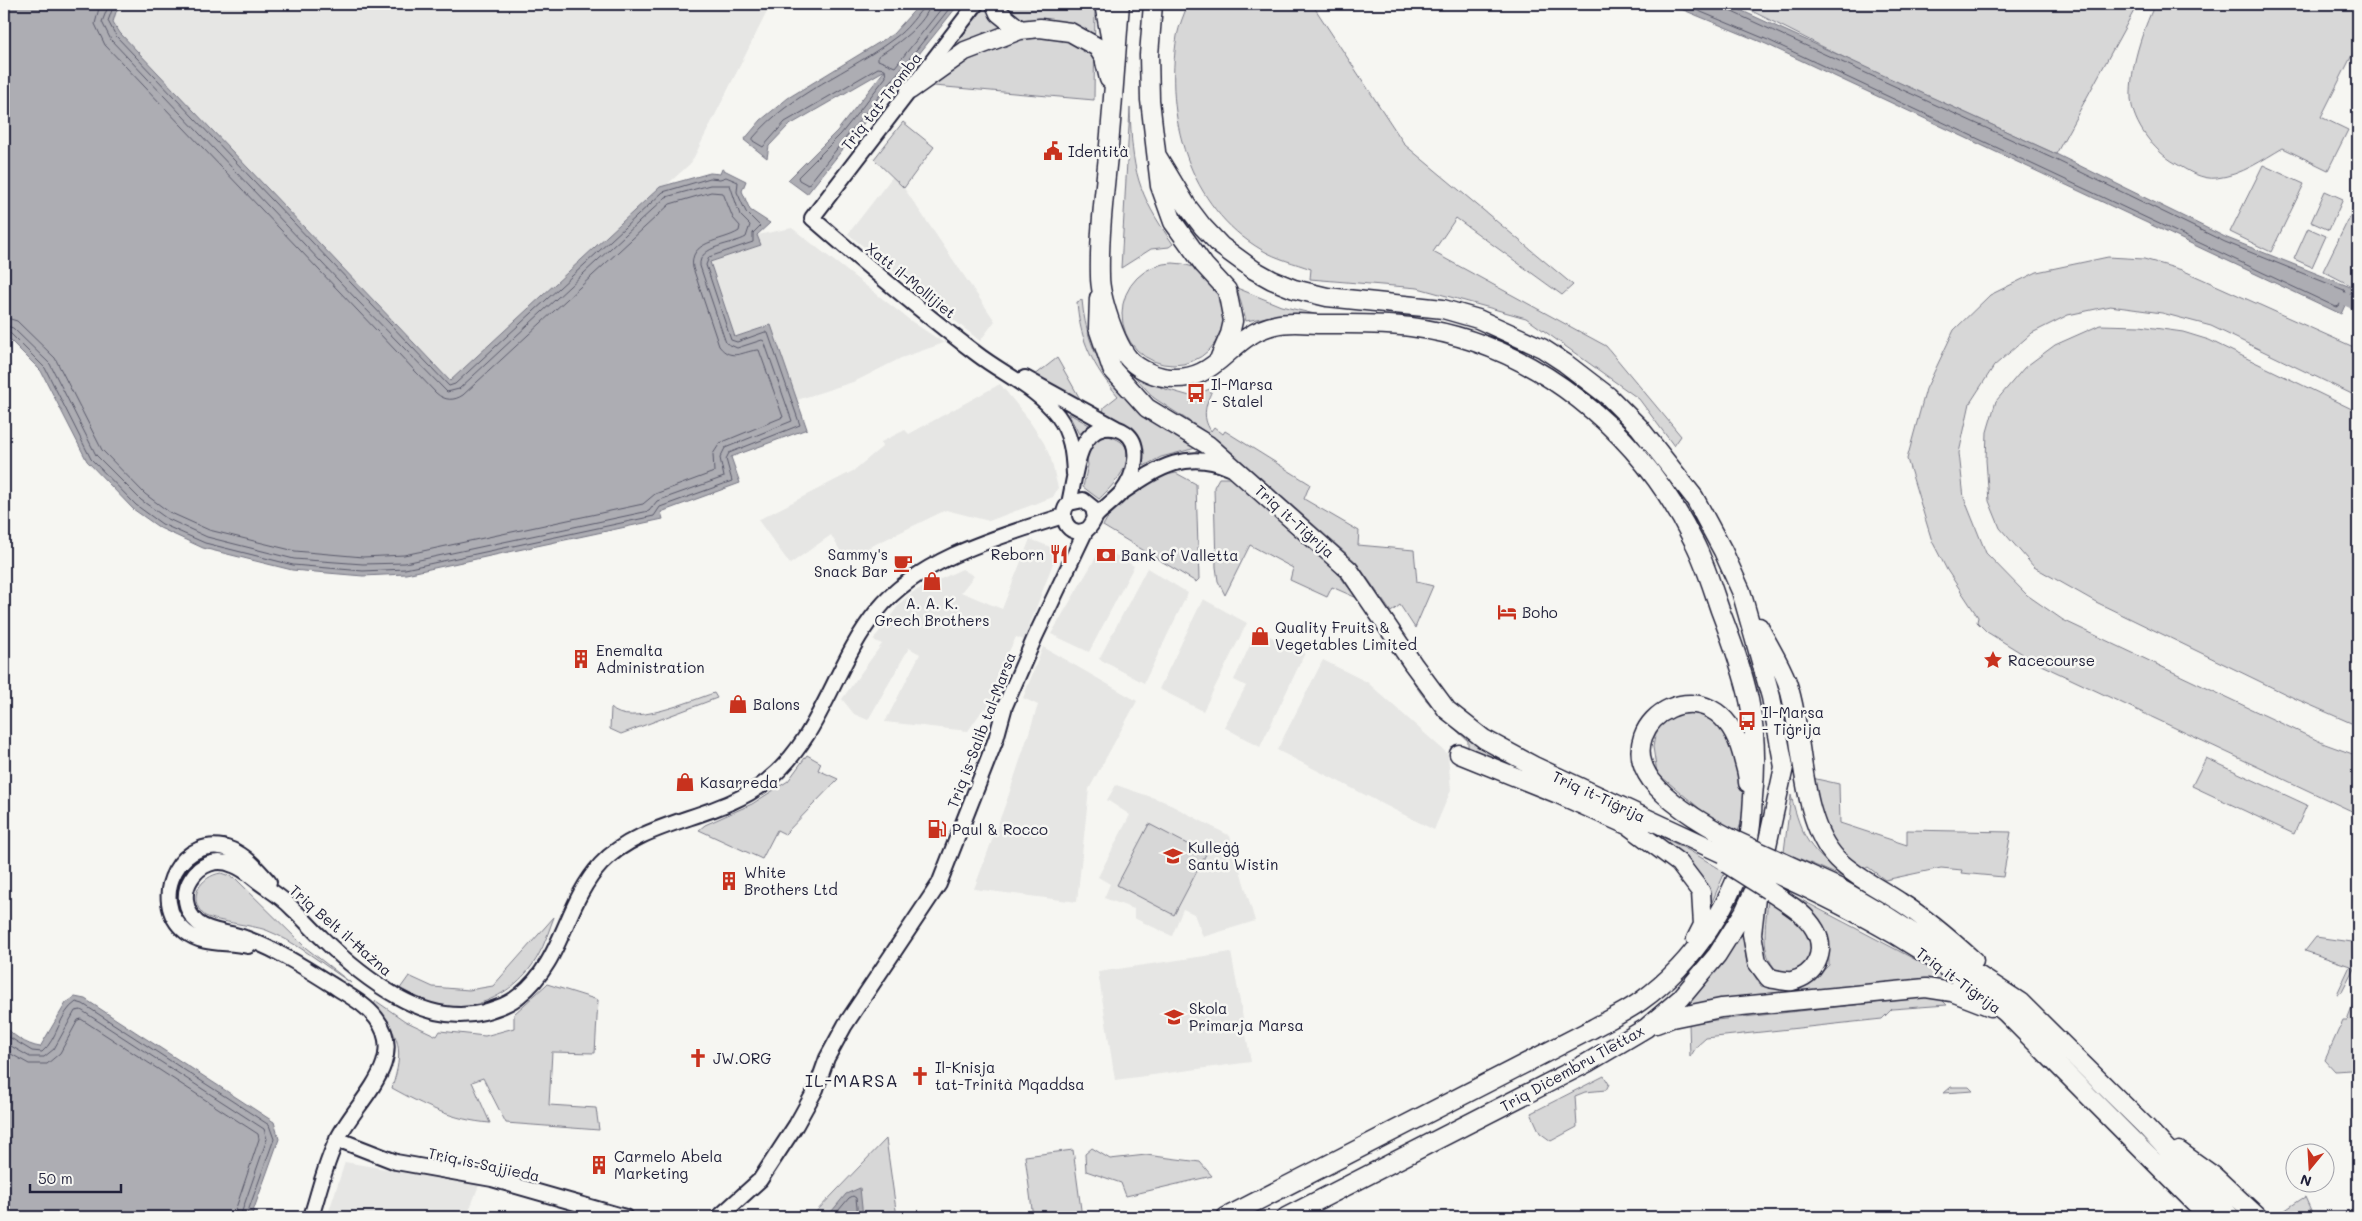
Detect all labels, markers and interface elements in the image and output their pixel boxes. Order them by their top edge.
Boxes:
street label: Triq tat-Tromba [836,48,926,154]
public building icon: Identità [1042,140,1064,162]
place label: Identità [1068,141,1129,161]
street label: Xatt il-Mollijiet [862,237,960,323]
place label: Il-Marsa - Stalel [1211,374,1273,411]
bus stop icon: Il-Marsa - Stalel [1185,382,1207,404]
street label: Triq it-Tiġrija [1251,480,1339,562]
restaurant icon: Reborn [1048,543,1070,565]
place label: Sammy's Snack Bar [814,544,888,581]
place label: Reborn [991,544,1044,564]
bank icon: Bank of Valletta [1095,544,1117,566]
place label: Bank of Valletta [1121,545,1239,565]
cafe icon: Sammy's Snack Bar [892,552,914,574]
shop icon: A. A. K. Grech Brothers [921,570,943,592]
place label: A. A. K. Grech Brothers [875,593,989,630]
hotel icon: Boho [1496,601,1518,623]
place label: Boho [1522,602,1558,622]
place label: Quality Fruits & Vegetables Limited [1275,617,1417,654]
shop icon: Quality Fruits & Vegetables Limited [1249,625,1271,647]
place label: Enemalta Administration [596,640,705,677]
building icon: Enemalta Administration [570,648,592,670]
street label: Triq is-Salib tal-Marsa [942,649,1020,811]
place icon: Racecourse [1982,649,2004,671]
place label: Racecourse [2008,650,2095,670]
shop icon: Balons [727,693,749,715]
place label: Balons [753,694,800,714]
place label: Il-Marsa - Tiġrija [1762,702,1824,739]
bus stop icon: Il-Marsa - Tiġrija [1736,710,1758,732]
street label: Triq it-Tiġrija [1549,766,1649,826]
shop icon: Kasarreda [674,771,696,793]
place label: Kasarreda [700,772,778,792]
fuel station icon: Paul & Rocco [926,818,948,840]
place label: Paul & Rocco [952,819,1048,839]
place label: Kulleġġ Santu Wistin [1188,837,1278,874]
school or university icon: Kulleġġ Santu Wistin [1162,845,1184,867]
place label: White Brothers Ltd [744,862,838,899]
building icon: White Brothers Ltd [718,870,740,892]
street label: Triq Belt il-Ħażna [286,880,396,980]
street label: Triq it-Tiġrija [1912,942,2006,1018]
place label: Skola Primarja Marsa [1189,998,1304,1035]
school or university icon: Skola Primarja Marsa [1163,1006,1185,1028]
street label: Triq Diċembru Tlettax [1497,1020,1648,1116]
church icon: JW.ORG [687,1047,709,1069]
place label: JW.ORG [713,1048,771,1068]
place label: Il-Knisja tat-Trinità Mqaddsa [935,1057,1085,1094]
church icon: Il-Knisja tat-Trinità Mqaddsa [909,1065,931,1087]
district label: IL-MARSA [805,1068,899,1092]
street label: Triq is-Sajjieda [426,1142,542,1186]
north arrow [2284,1144,2334,1194]
place label: Carmelo Abela Marketing [614,1146,723,1183]
building icon: Carmelo Abela Marketing [588,1154,610,1176]
scale bar [30,1161,121,1193]
text: 50 m [38,1168,73,1188]
text: N [2298,1170,2314,1192]

